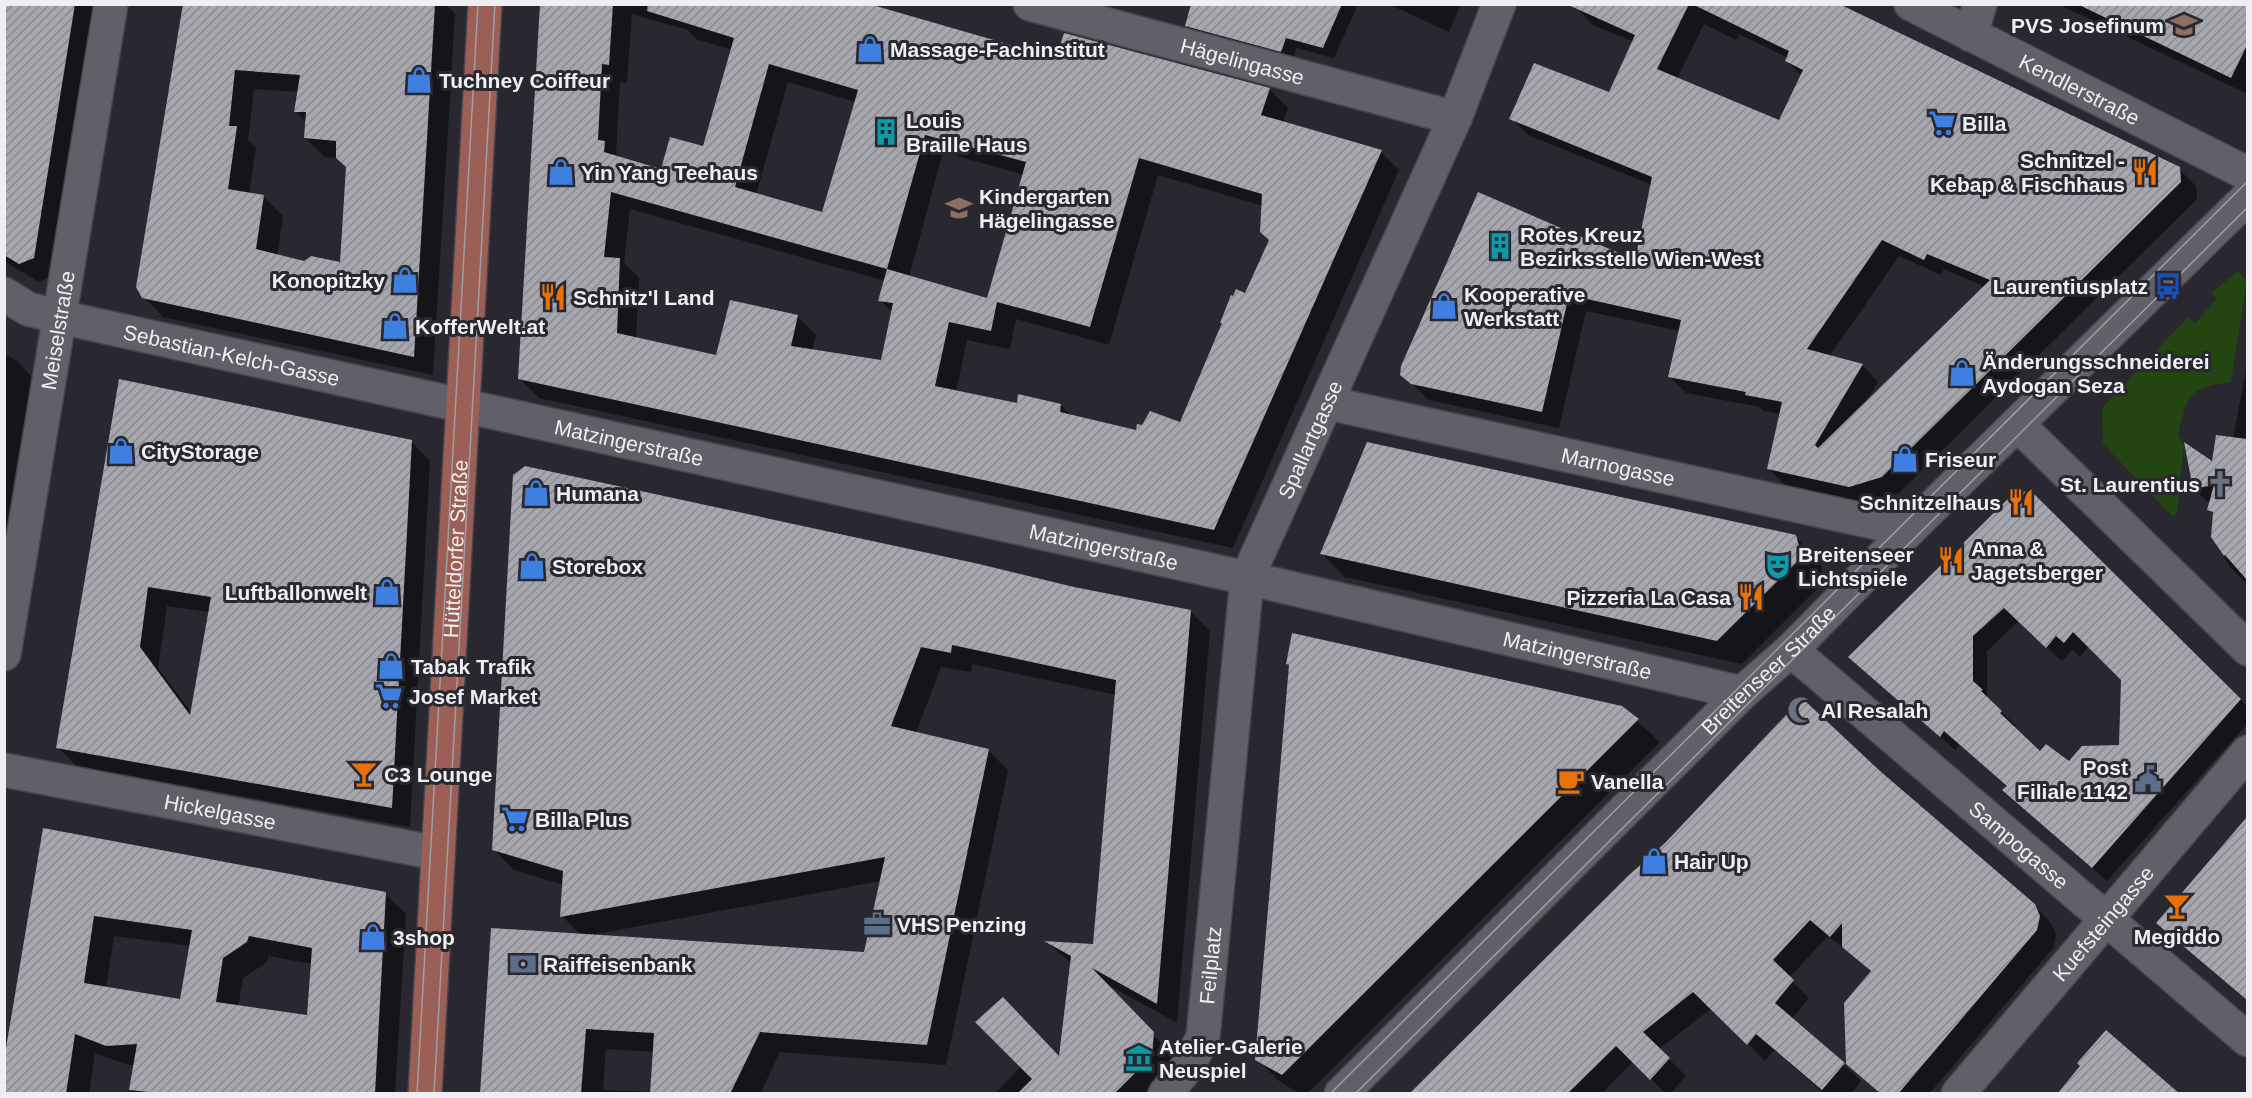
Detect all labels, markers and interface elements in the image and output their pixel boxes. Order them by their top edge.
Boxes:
school or university icon: PVS Josefinum [2169,10,2199,40]
place label: PVS Josefinum [2011,14,2164,37]
street label: Hägelingasse [1178,33,1307,89]
shop icon: Massage-Fachinstitut [855,34,885,64]
place label: Massage-Fachinstitut [890,38,1105,61]
street label: Kendlerstraße [2016,49,2144,129]
shop icon: Tuchney Coiffeur [404,65,434,95]
place label: Tuchney Coiffeur [439,69,610,92]
supermarket icon: Billa [1927,108,1957,138]
place label: Louis Braille Haus [906,109,1027,156]
place label: Billa [1962,112,2007,135]
building icon: Louis Braille Haus [871,117,901,147]
place label: Schnitzel - Kebap & Fischhaus [1930,149,2125,196]
shop icon: Yin Yang Teehaus [546,157,576,187]
restaurant icon: Schnitzel - Kebap & Fischhaus [2130,157,2160,187]
place label: Yin Yang Teehaus [581,161,758,184]
place label: Kindergarten Hägelingasse [979,185,1114,232]
school or university icon: Kindergarten Hägelingasse [944,193,974,223]
place label: Rotes Kreuz Bezirksstelle Wien-West [1520,223,1761,270]
building icon: Rotes Kreuz Bezirksstelle Wien-West [1485,231,1515,261]
shop icon: Konopitzky [390,265,420,295]
street label: Meiselstraße [36,269,78,392]
place label: Konopitzky [272,269,385,292]
bus stop icon: Laurentiusplatz [2153,271,2183,301]
place label: Laurentiusplatz [1993,275,2148,298]
restaurant icon: Schnitz'l Land [538,282,568,312]
place label: Kooperative Werkstatt [1464,283,1585,330]
place label: Schnitz'l Land [573,286,715,309]
shop icon: Kooperative Werkstatt [1429,291,1459,321]
shop icon: KofferWelt.at [380,311,410,341]
place label: KofferWelt.at [415,315,545,338]
street label: Sebastian-Kelch-Gasse [121,320,342,390]
place label: Änderungsschneiderei Aydogan Seza [1982,350,2210,397]
shop icon: Änderungsschneiderei Aydogan Seza [1947,358,1977,388]
street label: Spallartgasse [1273,377,1346,502]
street label: Matzingerstraße [553,415,706,470]
shop icon: CityStorage [106,436,136,466]
place label: CityStorage [141,440,259,463]
street label: Marnogasse [1559,443,1677,490]
shop icon: Friseur [1890,444,1920,474]
place label: Friseur [1925,448,1996,471]
street label: Hütteldorfer Straße [439,459,471,639]
church icon: St. Laurentius [2205,469,2235,499]
place label: St. Laurentius [2060,473,2200,496]
shop icon: Humana [521,478,551,508]
place label: Humana [556,482,639,505]
restaurant icon: Schnitzelhaus [2006,487,2036,517]
place label: Schnitzelhaus [1860,491,2001,514]
street label: Matzingerstraße [1027,519,1180,574]
place label: Anna & Jagetsberger [1971,537,2103,584]
place label: Breitenseer Lichtspiele [1798,543,1914,590]
restaurant icon: Anna & Jagetsberger [1936,545,1966,575]
shop icon: Storebox [517,551,547,581]
theatre icon: Breitenseer Lichtspiele [1763,551,1793,581]
place label: Storebox [552,555,643,578]
shop icon: Luftballonwelt [372,577,402,607]
place label: Luftballonwelt [225,581,367,604]
restaurant icon: Pizzeria La Casa [1736,582,1766,612]
place label: Pizzeria La Casa [1566,586,1731,609]
street label: Breitenseer Straße [1696,601,1840,739]
street label: Matzingerstraße [1501,626,1654,683]
shop icon: Tabak Trafik [376,651,406,681]
place label: Tabak Trafik [411,655,532,678]
supermarket icon: Josef Market [374,681,404,711]
place label: Josef Market [409,685,537,708]
mosque icon: Al Resalah [1786,695,1816,725]
place label: Al Resalah [1821,699,1928,722]
place label: Post Filiale 1142 [2017,756,2128,803]
bar icon: C3 Lounge [349,759,379,789]
place label: C3 Lounge [384,763,493,786]
public building icon: Post Filiale 1142 [2133,764,2163,794]
cafe icon: Vanella [1556,766,1586,796]
place label: Vanella [1591,770,1664,793]
street label: Hickelgasse [162,789,278,833]
street label: Sampogasse [1965,796,2073,893]
supermarket icon: Billa Plus [500,804,530,834]
place label: Billa Plus [535,808,630,831]
shop icon: Hair Up [1639,846,1669,876]
place label: Hair Up [1674,850,1749,873]
street label: Kuefsteingasse [2048,861,2158,985]
bar icon: Megiddo [2162,891,2192,921]
office icon: VHS Penzing [862,909,892,939]
place label: VHS Penzing [897,913,1027,936]
shop icon: 3shop [358,922,388,952]
street label: Feilplatz [1195,925,1225,1005]
place label: Megiddo [2134,925,2220,948]
place label: 3shop [393,926,455,949]
bank icon: Raiffeisenbank [508,949,538,979]
place label: Raiffeisenbank [543,953,693,976]
place label: Atelier-Galerie Neuspiel [1159,1035,1303,1082]
museum icon: Atelier-Galerie Neuspiel [1124,1043,1154,1073]

